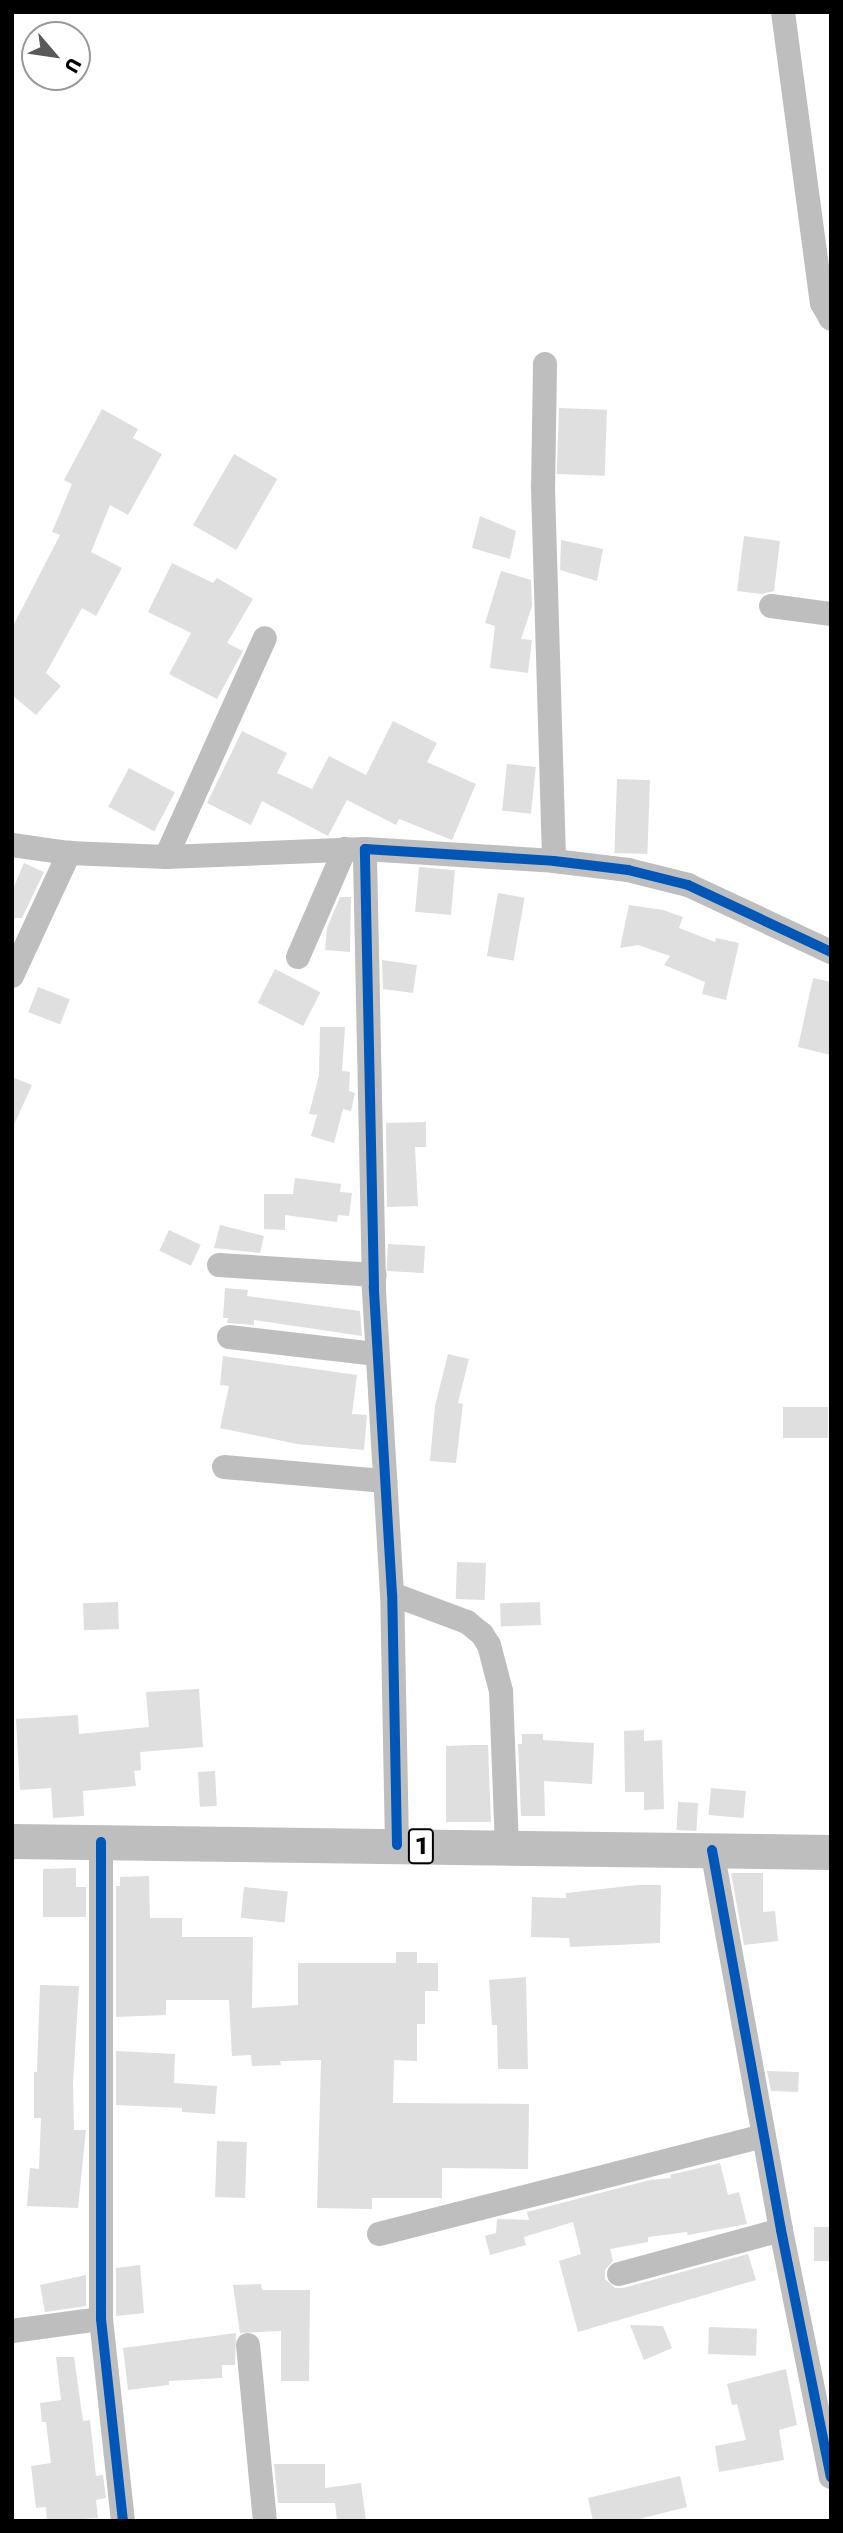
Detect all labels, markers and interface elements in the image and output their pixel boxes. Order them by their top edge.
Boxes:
north arrow [21,21,91,91]
text: U [58,53,88,78]
road number: 1 [407,1826,435,1867]

